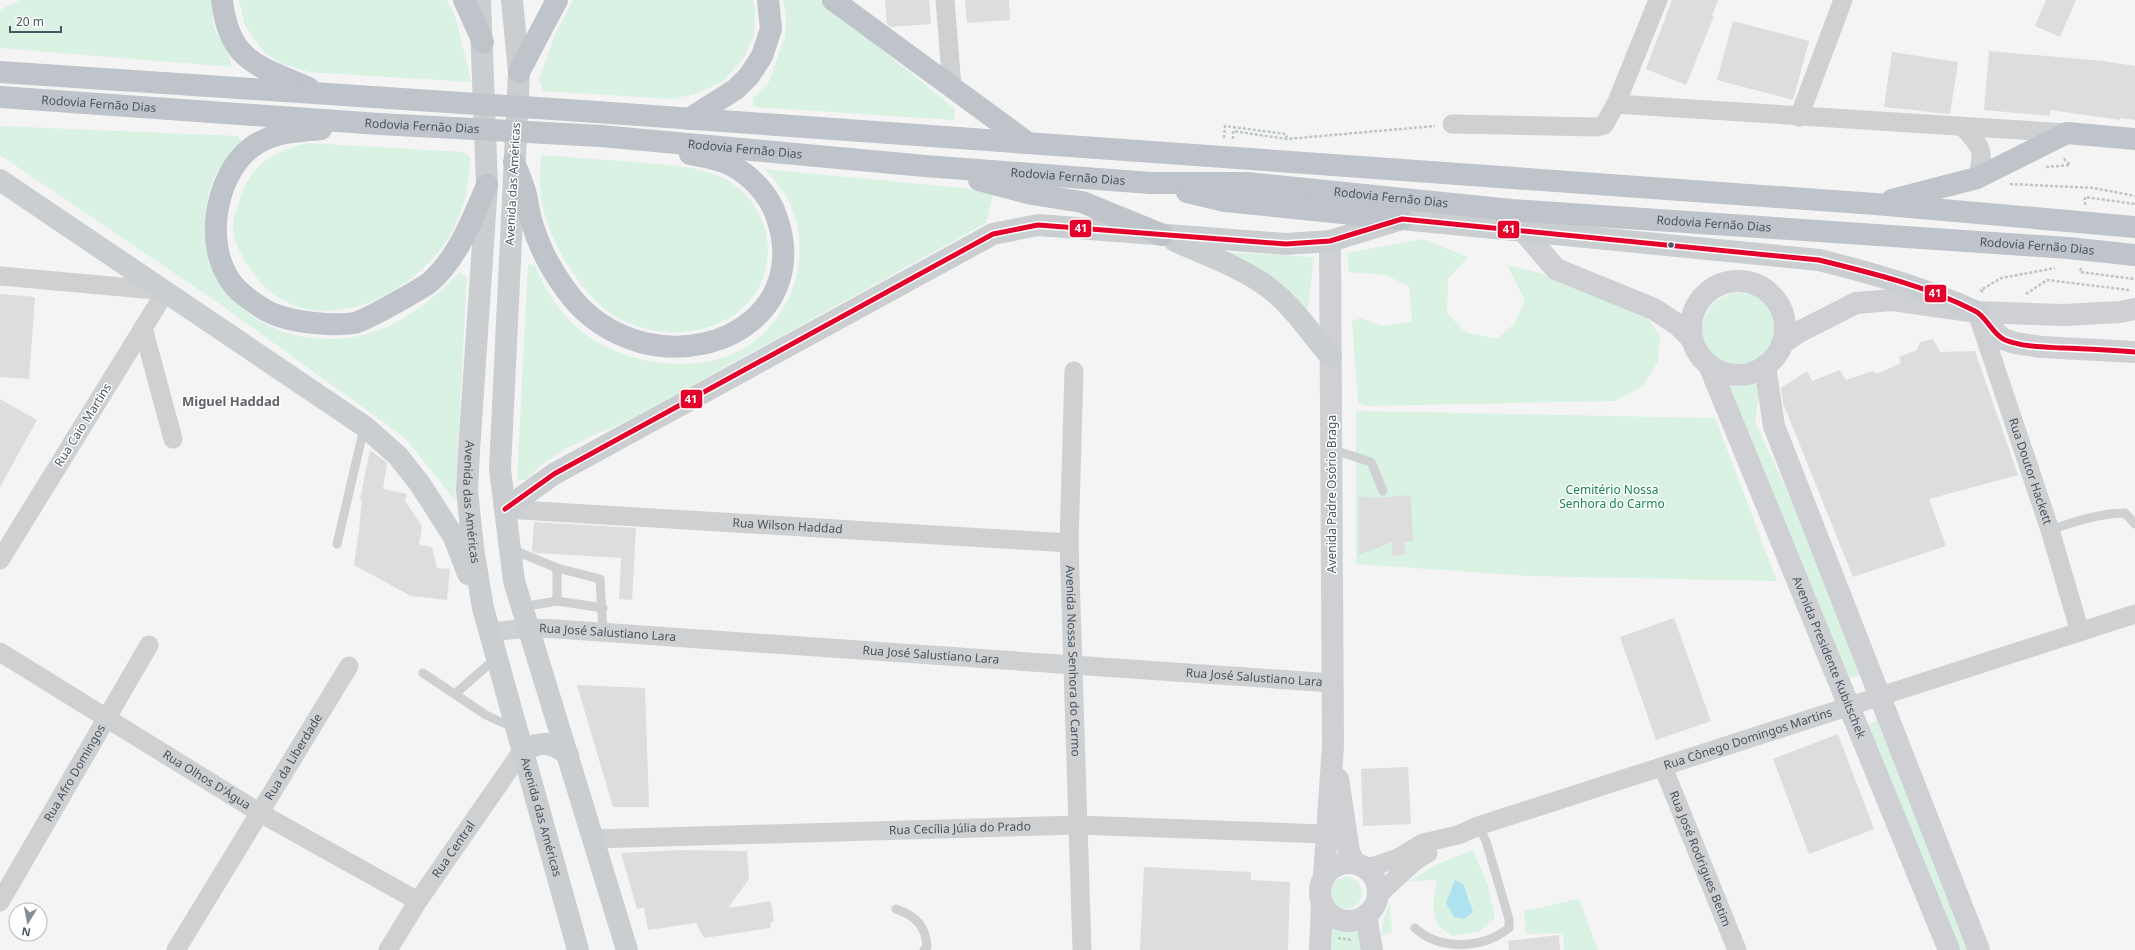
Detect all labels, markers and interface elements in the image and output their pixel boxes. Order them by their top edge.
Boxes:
scale bar [10,8,61,34]
text: 20 m [16,13,44,30]
street label: Rodovia Fernão Dias [41,91,157,116]
street label: Rodovia Fernão Dias [364,114,480,137]
street label: Avenida das Américas [501,122,524,246]
street label: Rodovia Fernão Dias [687,135,803,163]
street label: Rodovia Fernão Dias [1010,163,1126,189]
street label: Rodovia Fernão Dias [1333,183,1449,212]
street label: Rodovia Fernão Dias [1656,211,1772,236]
line badge: 41 [1069,219,1092,238]
text: 41 [1075,220,1087,235]
line badge: 41 [1497,220,1520,239]
text: 41 [1503,221,1515,236]
street label: Rodovia Fernão Dias [1979,233,2096,259]
unlabelled marker [1666,240,1676,250]
line badge: 41 [1924,284,1947,303]
text: 41 [1929,285,1941,300]
street label: Rua Caio Martins [50,379,115,470]
line badge: 41 [680,389,703,409]
text: 41 [685,391,697,406]
district label: Miguel Haddad [182,392,280,410]
street label: Avenida Padre Osório Braga [1323,415,1340,573]
street label: Rua Doutor Hackett [2005,416,2057,527]
street label: Avenida das Américas [459,440,484,565]
park label: Cemitério Nossa Senhora do Carmo [1559,481,1665,512]
street label: Rua Wilson Haddad [732,514,843,537]
street label: Avenida Nossa Senhora do Carmo [1062,565,1085,757]
street label: Avenida Presidente Kubitschek [1789,574,1870,741]
street label: Rua José Salustiano Lara [539,619,677,645]
street label: Rua José Salustiano Lara [862,641,1000,668]
street label: Rua José Salustiano Lara [1185,664,1323,690]
street label: Rua Cônego Domingos Martins [1661,703,1834,774]
street label: Rua da Liberdade [260,710,326,803]
street label: Rua Afro Domingos [39,721,109,825]
street label: Rua Olhos D'Água [160,746,254,813]
street label: Avenida das Américas [517,755,566,879]
street label: Rua José Rodrigues Betim [1666,788,1736,929]
street label: Rua Cecília Júlia do Prado [889,817,1031,838]
street label: Rua Central [428,818,479,881]
north arrow [8,902,48,942]
text: N [20,924,32,941]

